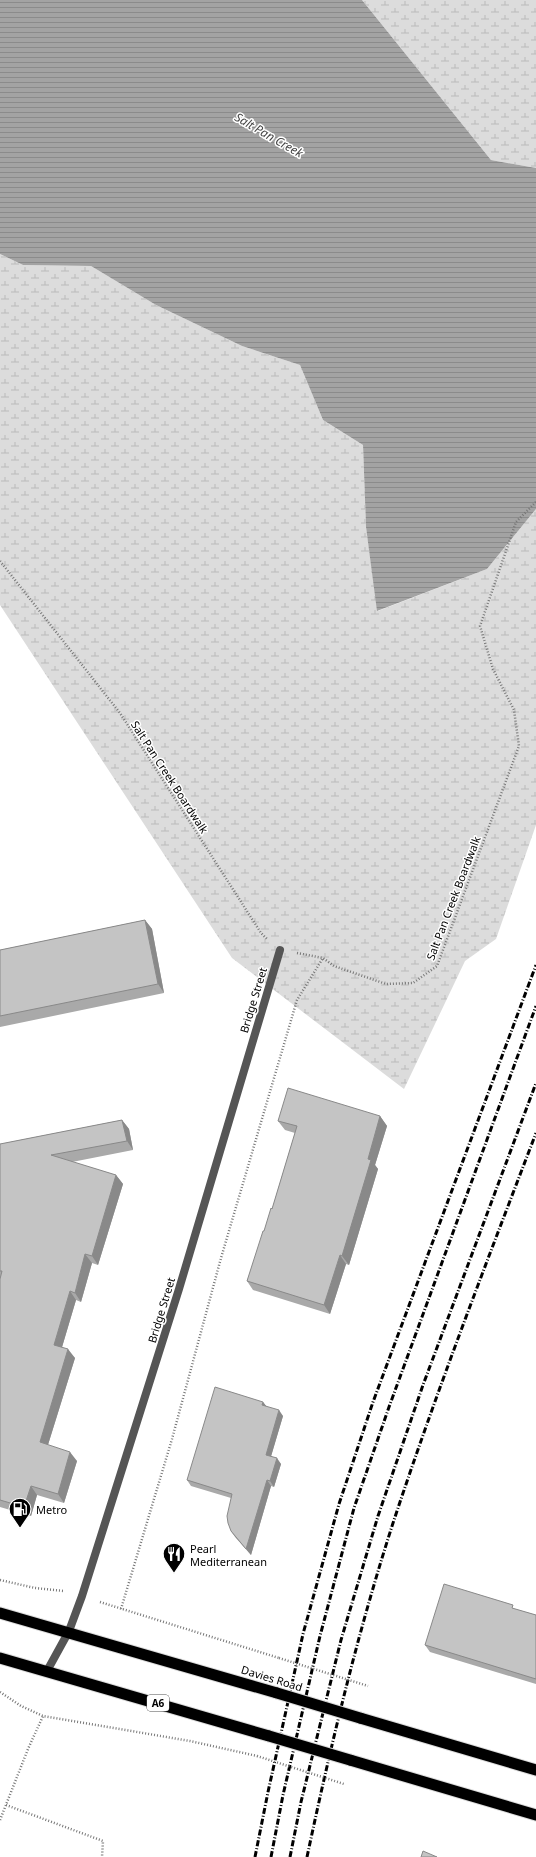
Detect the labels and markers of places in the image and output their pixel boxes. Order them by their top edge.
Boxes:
fuel station icon: Metro [7,1496,33,1529]
place label: Metro [36,1502,67,1517]
restaurant icon: Pearl Mediterranean [161,1541,187,1574]
place label: Pearl Mediterranean [190,1541,267,1569]

